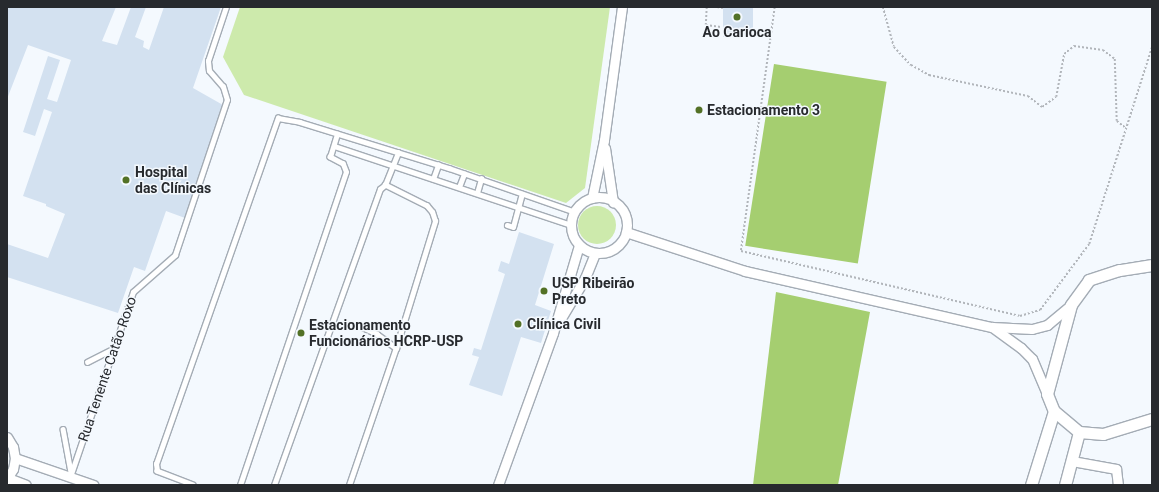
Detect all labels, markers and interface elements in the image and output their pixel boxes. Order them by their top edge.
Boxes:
marker: Ao Carioca [732,12,742,22]
place label: Ao Carioca [703,24,771,40]
place label: Estacionamento 3 [707,102,820,118]
marker: Estacionamento 3 [694,105,704,115]
place label: Hospital das Clínicas [135,164,211,196]
marker: Hospital das Clínicas [120,174,132,186]
place label: USP Ribeirão Preto [552,275,634,308]
marker: USP Ribeirão Preto [539,286,549,296]
street label: Rua Tenente Catão Roxo [74,294,140,444]
place label: Clínica Civil [527,316,601,332]
place label: Estacionamento Funcionários HCRP-USP [309,317,463,350]
marker: Clínica Civil [512,318,524,330]
marker: Estacionamento Funcionários HCRP-USP [296,328,306,338]

